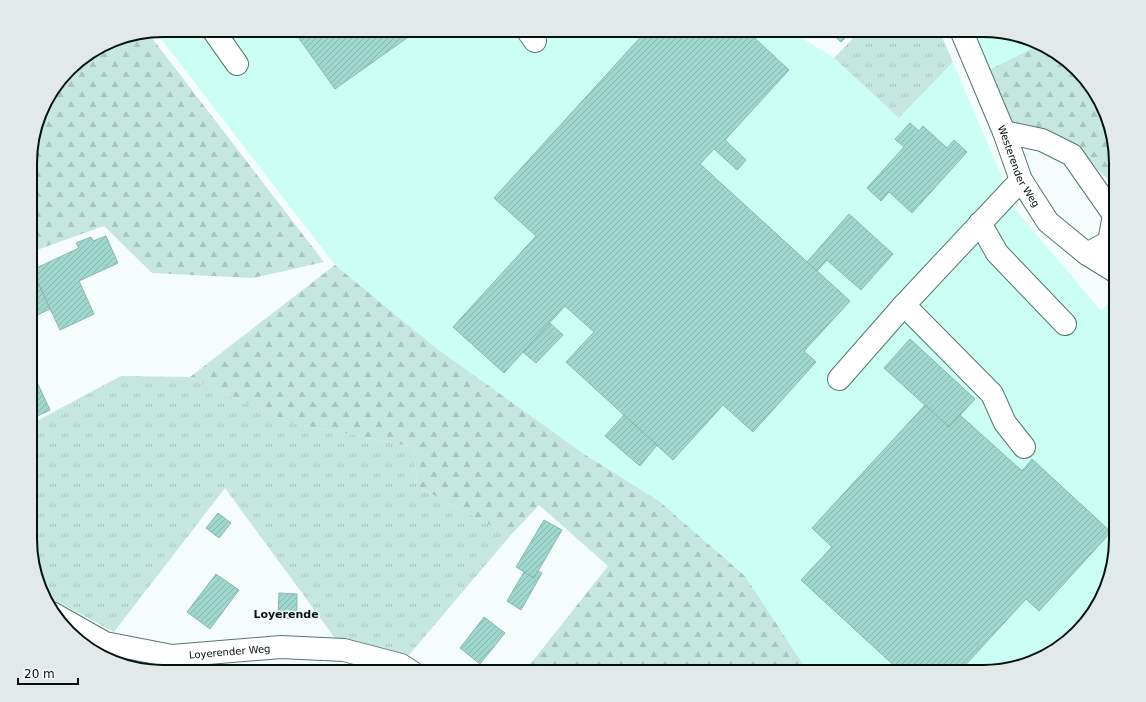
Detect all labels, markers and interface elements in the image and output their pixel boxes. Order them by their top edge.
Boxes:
street label: Westerender Weg [996,123,1042,209]
district label: Loyerende [253,608,319,621]
street label: Loyerender Weg [189,642,271,660]
scale bar [18,660,78,686]
text: 20 m [24,667,55,681]

